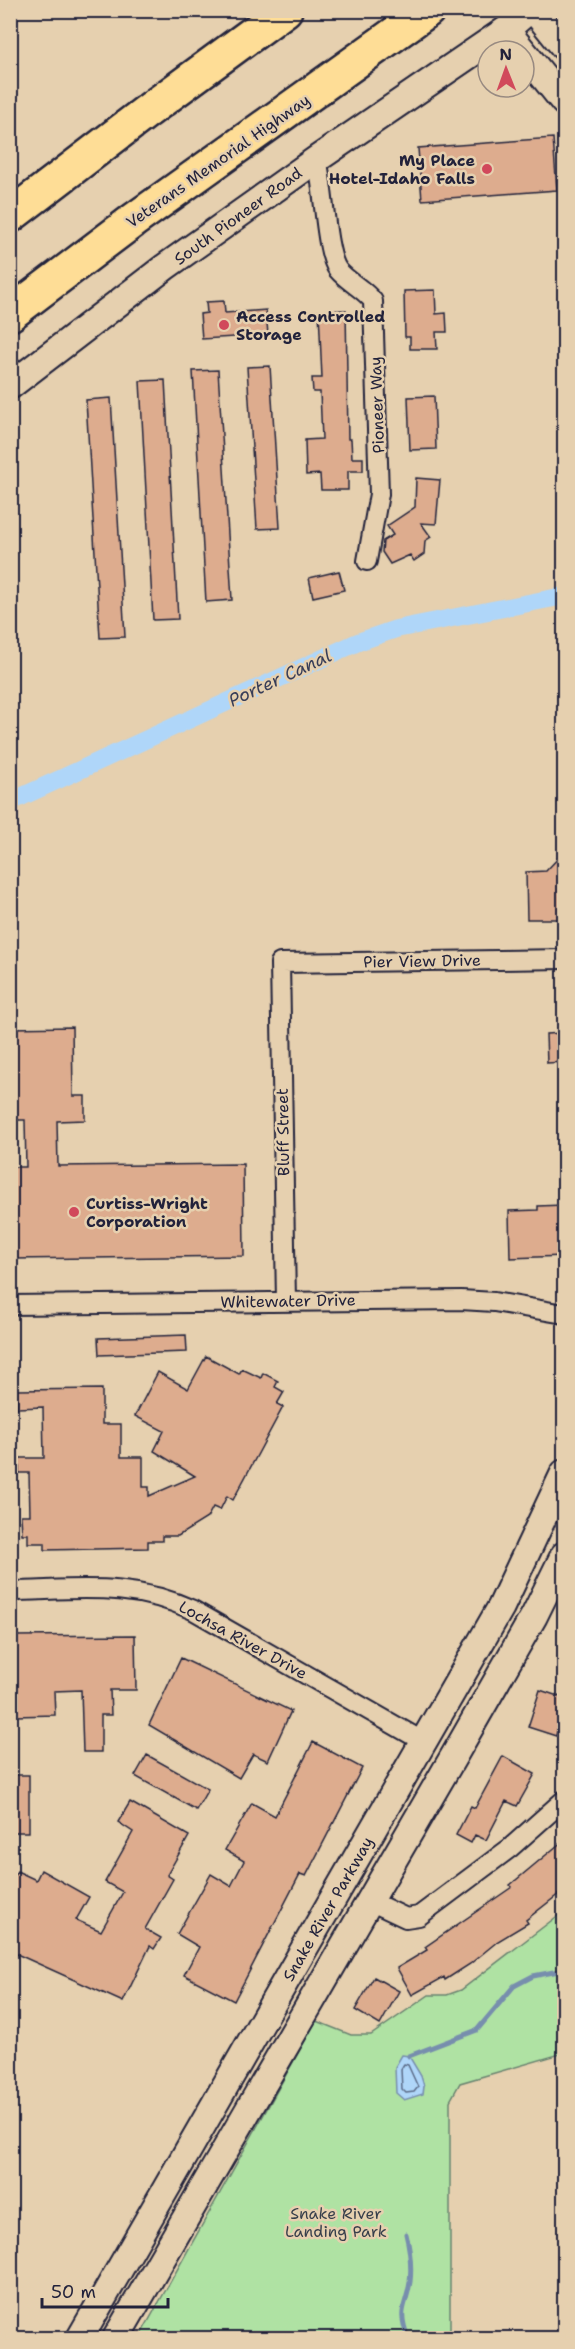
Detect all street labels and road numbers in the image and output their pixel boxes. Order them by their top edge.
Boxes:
street label: Veterans Memorial Highway [122,89,314,233]
street label: South Pioneer Road [170,162,306,270]
street label: Pioneer Way [365,356,389,454]
street label: Pier View Drive [363,949,481,973]
street label: Bluff Street [272,1088,294,1176]
street label: Whitewater Drive [220,1289,356,1313]
street label: Lochsa River Drive [175,1596,311,1684]
street label: Snake River Parkway [278,1833,378,1985]

